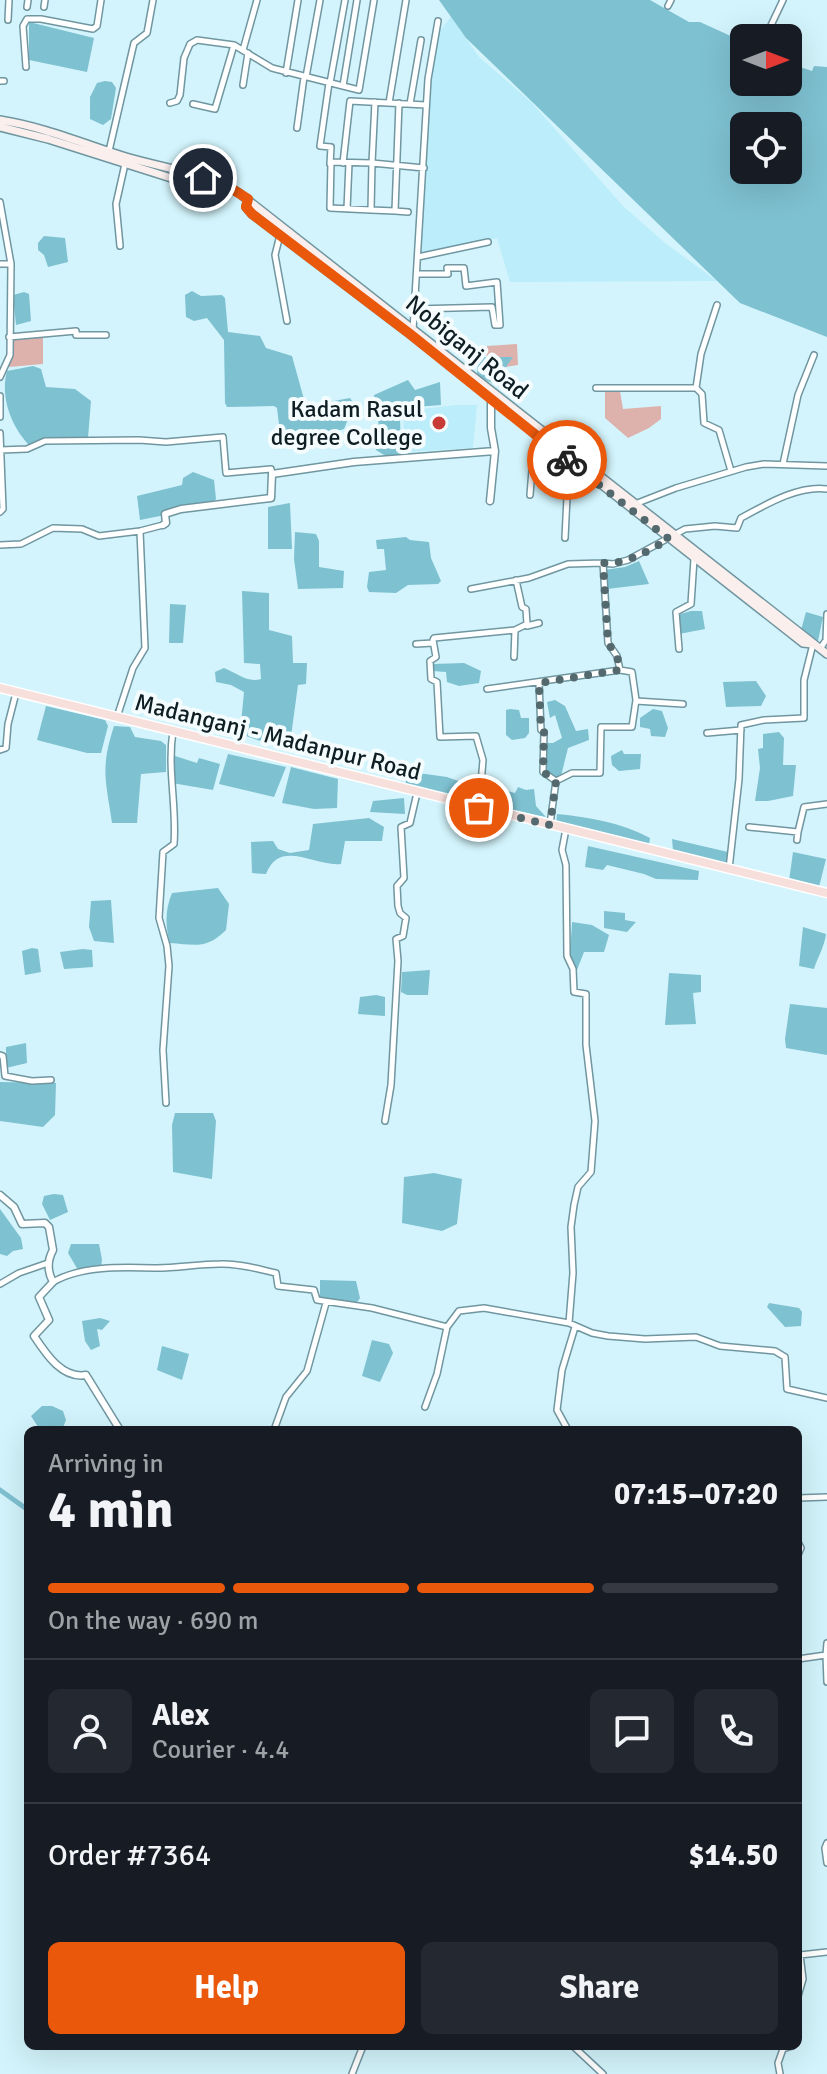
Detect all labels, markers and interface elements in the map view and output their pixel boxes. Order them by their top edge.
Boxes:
north arrow [730,24,802,96]
map controls [730,24,802,184]
button: locate [730,112,802,184]
pin [169,144,237,212]
icon: home [181,156,225,200]
street label: Nobiganj Road [400,288,534,406]
place label: Kadam Rasul degree College [271,394,423,452]
marker: Kadam Rasul degree College [430,414,448,432]
courier [527,420,607,500]
icon: bike [545,438,589,482]
street label: Madanganj - Madanpur Road [132,687,424,787]
pin [445,774,513,842]
icon: bag [457,786,501,830]
text: Arriving in [48,1448,164,1480]
text: 07:15–07:20 [614,1476,778,1513]
text: 4 min [48,1478,174,1542]
text: On the way · 690 m [48,1605,258,1637]
button: person [48,1689,132,1773]
button: chat [590,1689,674,1773]
button: phone [694,1689,778,1773]
text: Alex [152,1697,209,1734]
text: Courier · 4.4 [152,1734,289,1766]
text: Order #7364 [48,1837,211,1874]
text: $14.50 [688,1837,778,1874]
button: Help [48,1942,405,2034]
button: Share [421,1942,778,2034]

